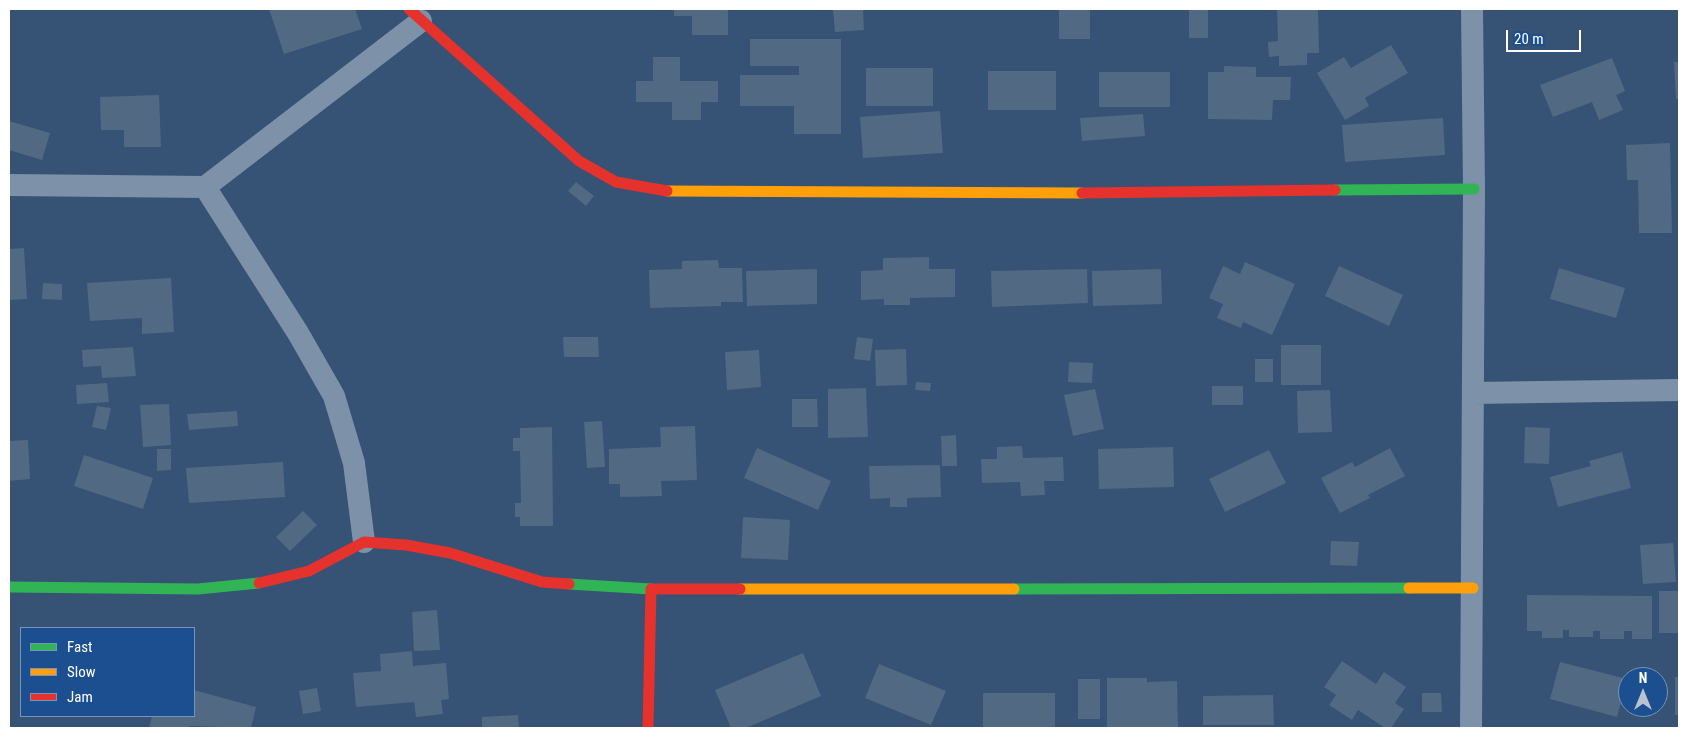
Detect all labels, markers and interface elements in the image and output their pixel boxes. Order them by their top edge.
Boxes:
scale bar [1508,20,1583,52]
text: 20 m [1514,30,1544,48]
legend [20,627,195,717]
text: Fast [67,638,92,656]
text: Slow [67,663,96,681]
north arrow [1618,667,1668,717]
text: N [1639,670,1647,686]
text: Jam [67,688,93,706]

